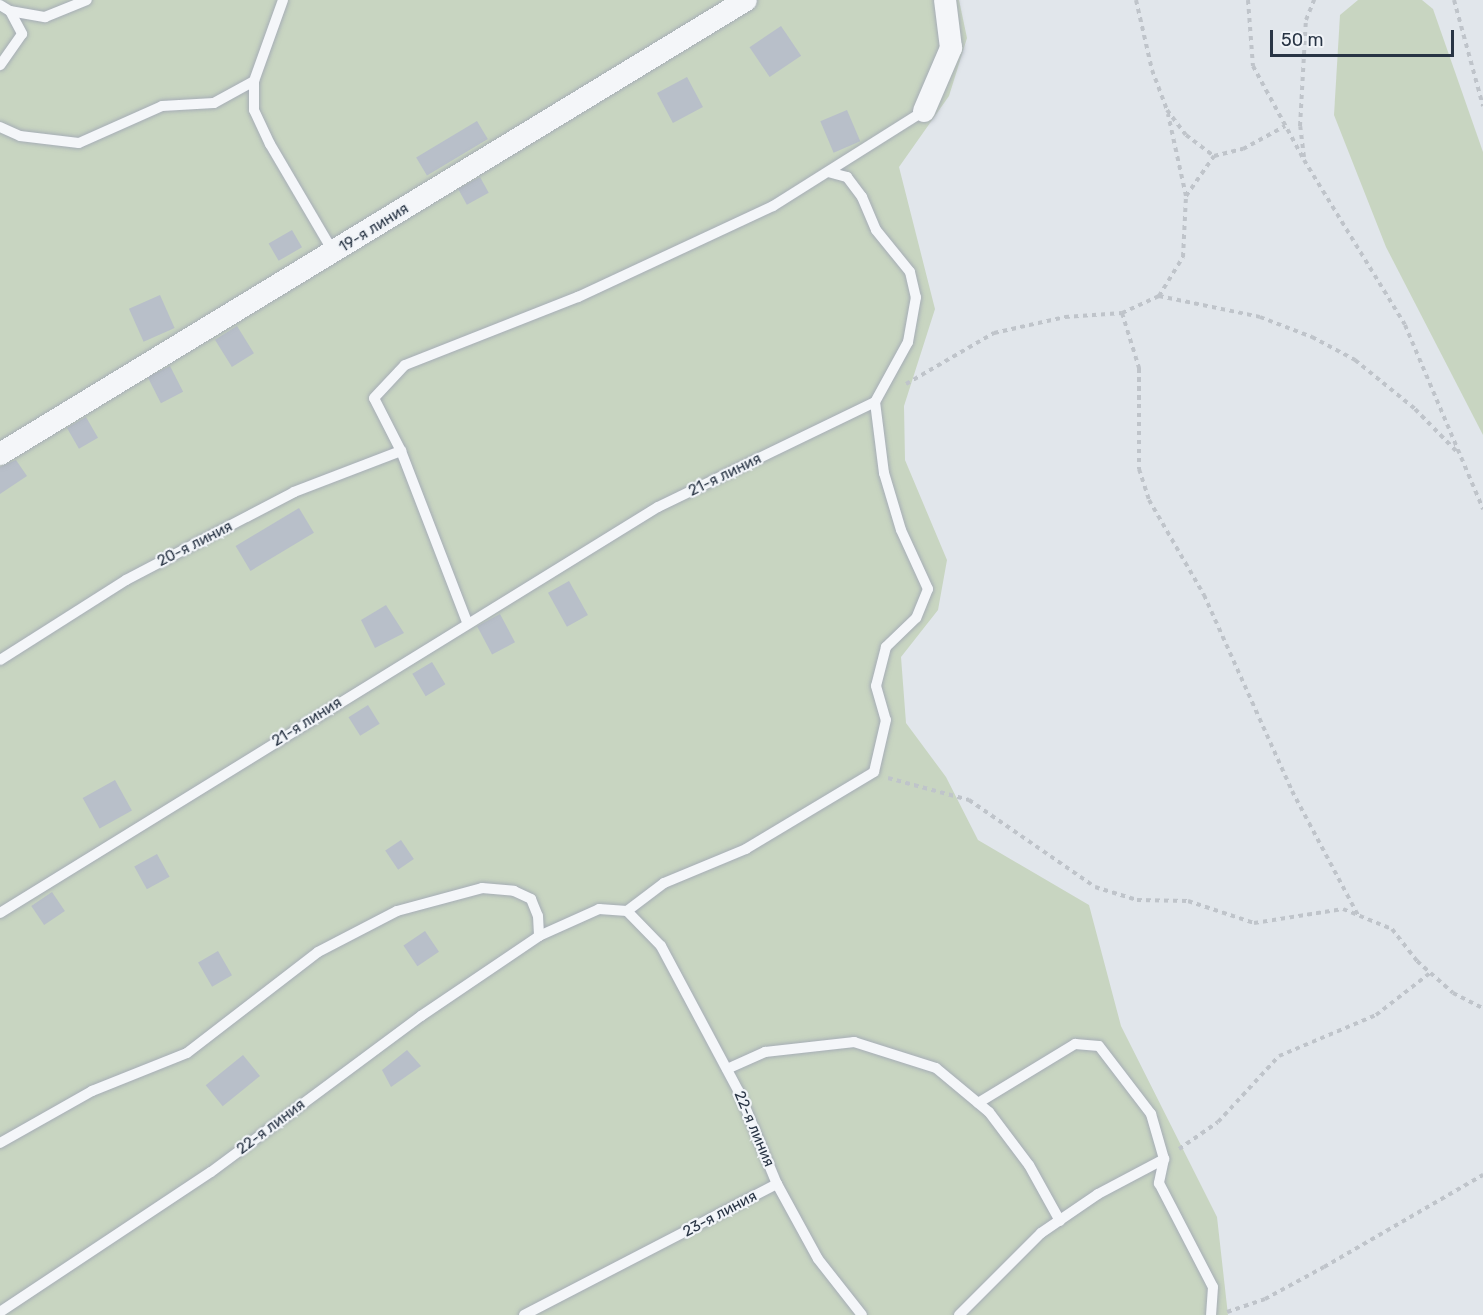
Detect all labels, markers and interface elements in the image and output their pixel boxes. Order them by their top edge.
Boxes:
scale bar [1273,18,1458,56]
text: 50 m [1281,29,1324,51]
street label: 19-я линия [336,200,412,256]
street label: 21-я линия [686,450,764,500]
street label: 20-я линия [155,517,235,571]
street label: 21-я линия [269,694,345,750]
street label: 22-я линия [730,1088,778,1170]
street label: 22-я линия [233,1096,309,1158]
street label: 23-я линия [680,1187,760,1241]

